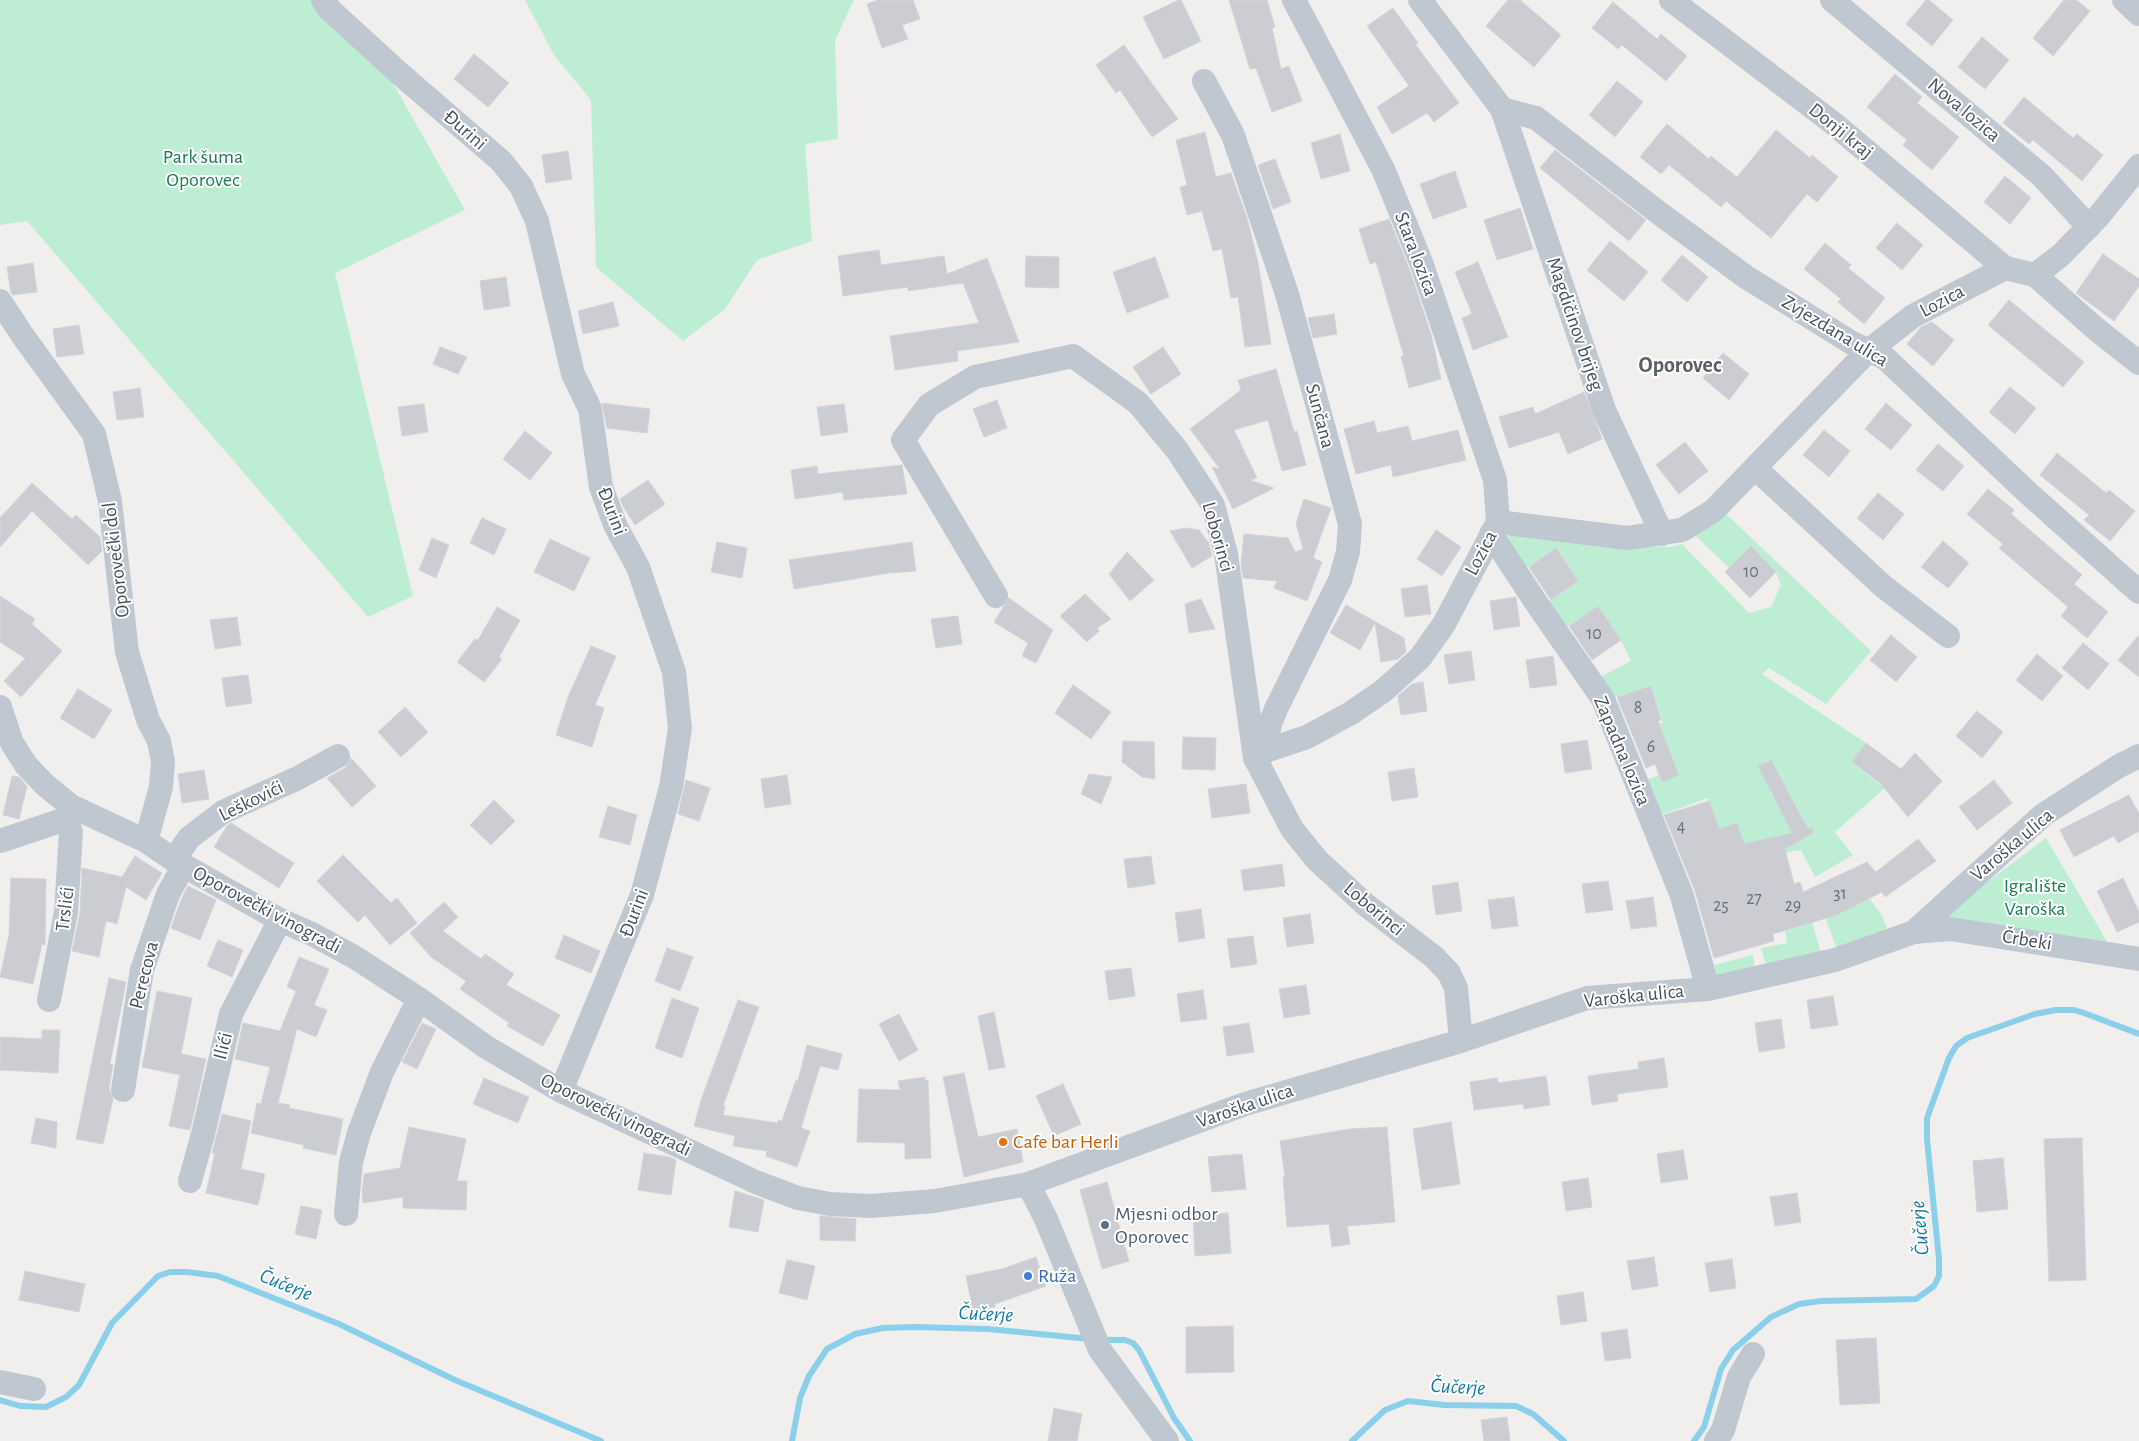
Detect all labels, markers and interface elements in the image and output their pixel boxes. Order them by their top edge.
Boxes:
street label: Nova lozica [1923,73,2005,147]
street label: Donji kraj [1804,98,1878,164]
street label: Đurini [438,105,492,155]
park label: Park šuma Oporovec [163,145,243,192]
street label: Stara lozica [1389,209,1443,299]
street label: Magdičinov brijeg [1541,254,1609,394]
street label: Lozica [1915,279,1969,323]
street label: Zvjezdana ulica [1777,290,1893,372]
district label: Oporovec [1639,352,1721,378]
street label: Sunčana [1300,381,1340,451]
street label: Đurini [592,483,632,539]
street label: Loborinci [1197,499,1239,575]
street label: Oporovečki dol [97,501,135,619]
street label: Lozica [1459,526,1503,580]
house number: 10 [1743,561,1759,583]
house number: 10 [1586,623,1602,645]
street label: Zapadna lozica [1588,693,1656,809]
house number: 8 [1634,697,1642,719]
house number: 6 [1647,736,1655,758]
street label: Leškovići [215,775,287,827]
street label: Varoška ulica [1966,803,2058,887]
house number: 4 [1677,816,1685,838]
street label: Oporovečki vinogradi [189,861,345,959]
park label: Igralište Varoška [2004,874,2066,921]
street label: Loborinci [1339,877,1409,941]
house number: 31 [1833,883,1847,905]
street label: Trslići [50,885,80,933]
street label: Đurini [614,885,654,941]
house number: 27 [1746,888,1762,910]
house number: 25 [1713,895,1729,917]
house number: 29 [1785,895,1801,917]
street label: Črbeki [2000,924,2054,956]
street label: Perecova [124,939,164,1011]
street label: Varoška ulica [1583,979,1685,1013]
street label: Ilići [208,1030,238,1062]
street label: Oporovečki vinogradi [537,1068,695,1162]
street label: Varoška ulica [1193,1078,1297,1134]
place label: Cafe bar Herli [1013,1130,1118,1154]
marker: Cafe bar Herli [997,1136,1009,1148]
water label: Čučerje [1905,1200,1935,1256]
place label: Mjesni odbor Oporovec [1115,1202,1218,1249]
marker: Mjesni odbor Oporovec [1099,1219,1111,1231]
water label: Čučerje [256,1263,316,1307]
place label: Ruža [1038,1264,1076,1288]
marker: Ruža [1022,1270,1034,1282]
water label: Čučerje [958,1300,1014,1328]
water label: Čučerje [1430,1373,1486,1401]

